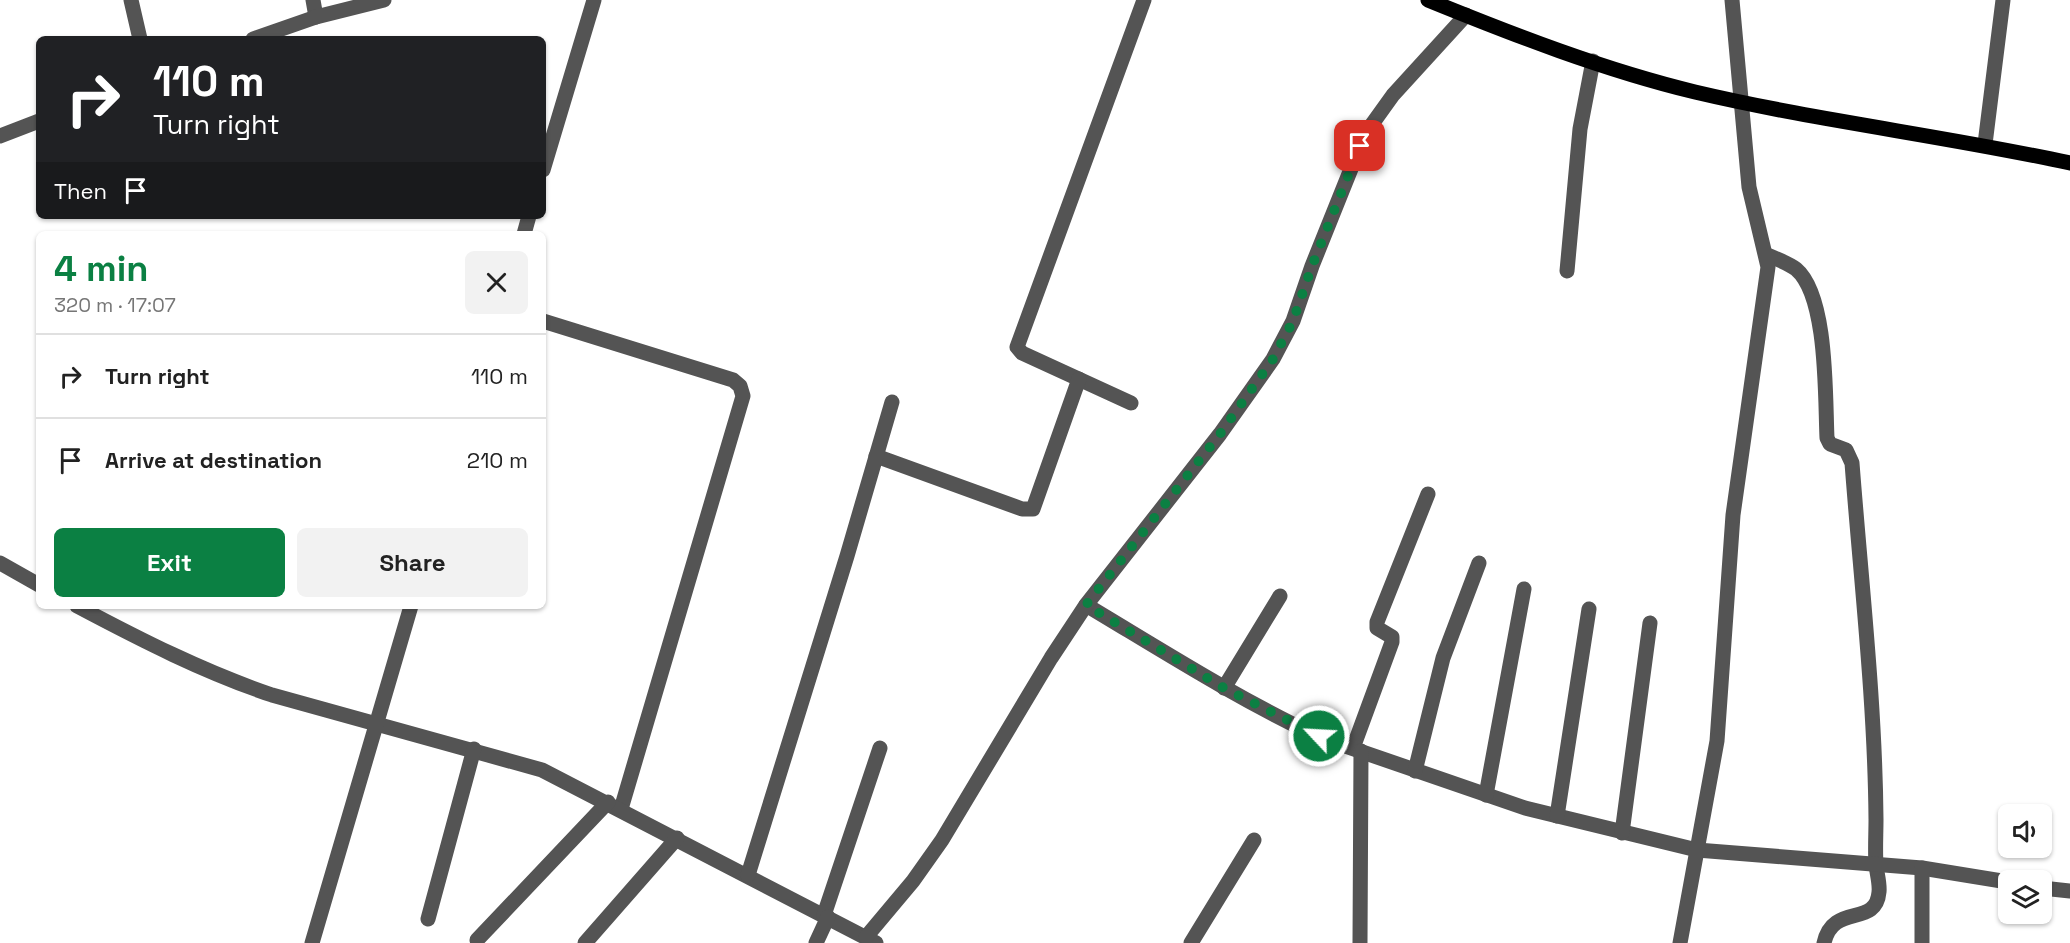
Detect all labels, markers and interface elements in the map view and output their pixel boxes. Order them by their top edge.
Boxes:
text: 110 m [153,55,265,108]
icon: right [54,60,132,138]
text: Turn right [153,107,280,142]
pin [1334,120,1385,171]
icon: arrive [1343,129,1376,162]
icon: arrive [119,174,152,207]
text: Then [54,177,107,205]
text: 4 min [54,246,149,292]
button: close [465,251,528,314]
text: 320 m · 17:07 [54,292,176,318]
icon: right [54,360,87,393]
text: Turn right [105,362,210,390]
text: 110 m [471,362,528,390]
icon: arrive [54,444,87,477]
text: Arrive at destination [105,446,322,474]
text: 210 m [467,446,528,474]
button: Exit [54,528,285,597]
button: Share [297,528,528,597]
position arrow [1287,704,1351,768]
map controls [1998,804,2052,924]
button: sound [1998,804,2052,858]
button: layers [1998,870,2052,924]

